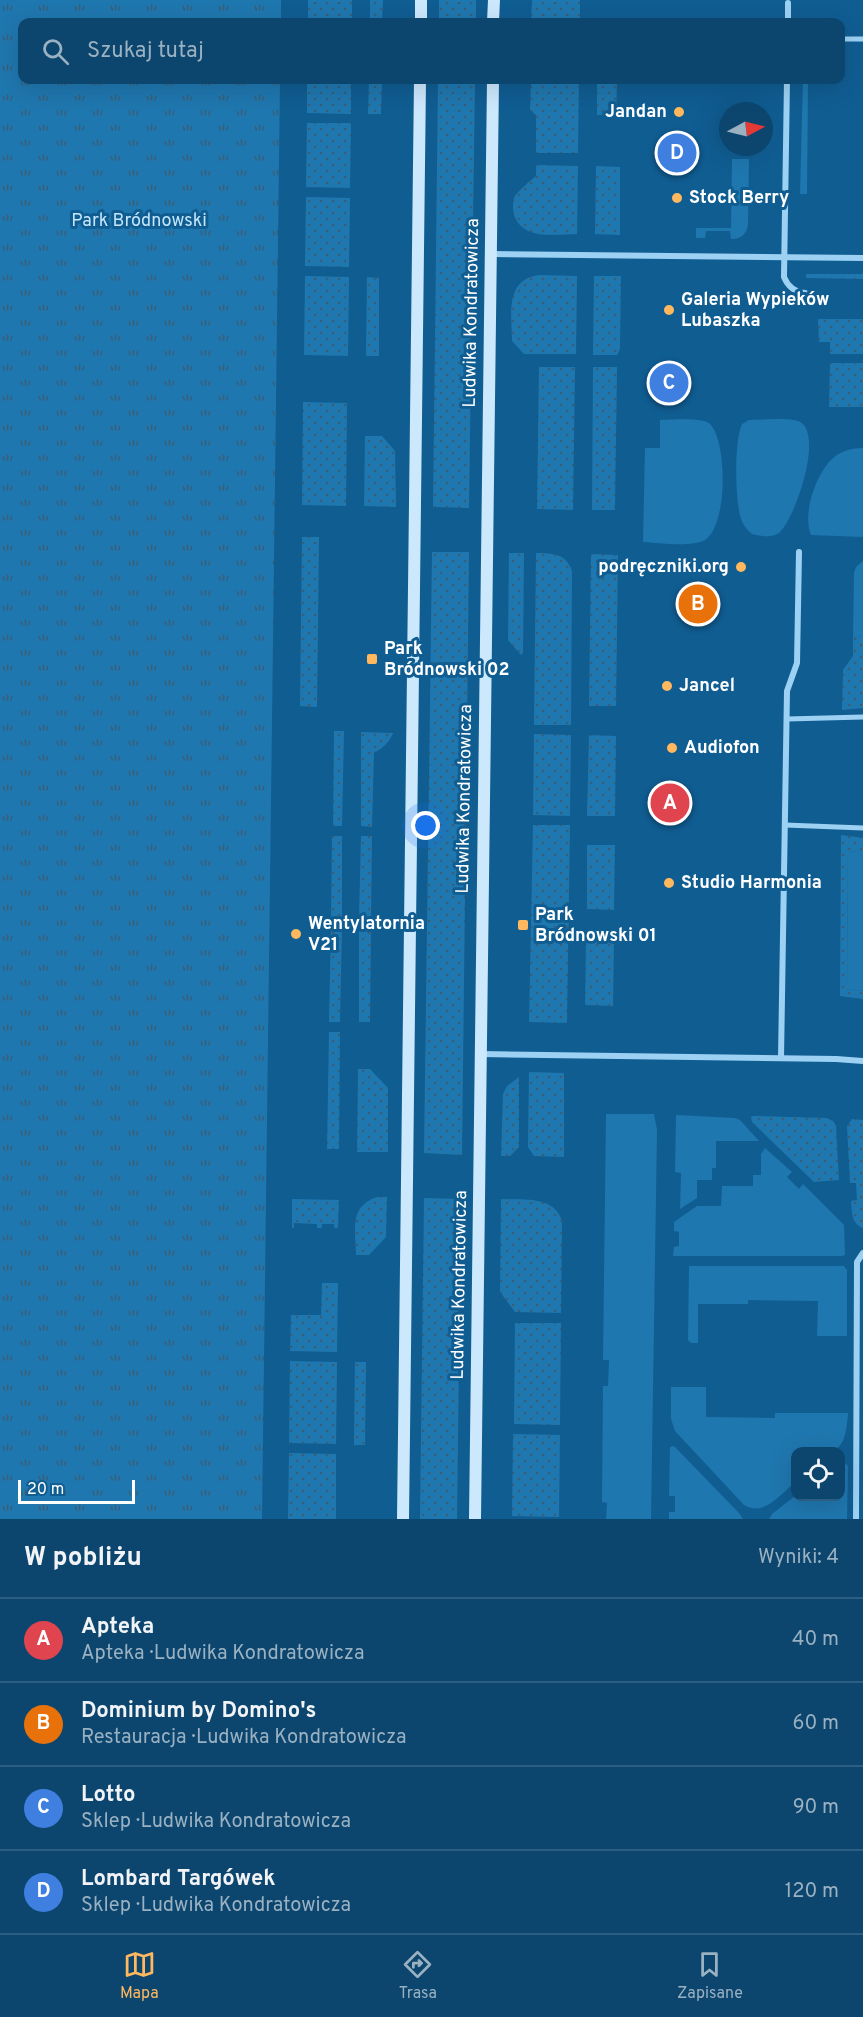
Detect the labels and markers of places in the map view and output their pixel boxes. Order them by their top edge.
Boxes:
place label: Jandan [605,101,667,124]
marker: Jandan [672,105,686,119]
pin: D [658,130,696,176]
place label: Stock Berry [689,187,789,210]
marker: Stock Berry [670,191,684,205]
place label: Galeria Wypieków Lubaszka [681,289,830,333]
marker: Galeria Wypieków Lubaszka [662,303,676,317]
pin: C [650,360,688,406]
place label: podręczniki.org [598,556,729,579]
marker: podręczniki.org [734,560,748,574]
pin: B [678,582,718,626]
place label: Park Bródnowski 02 [384,638,510,682]
marker: Park Bródnowski 02 [365,652,379,666]
place label: Jancel [679,675,735,698]
marker: Jancel [660,679,674,693]
place label: Audiofon [684,737,760,760]
marker: Audiofon [665,741,679,755]
pin: A [650,780,690,826]
place label: Studio Harmonia [681,872,822,895]
marker: Studio Harmonia [662,876,676,890]
place label: Park Bródnowski 01 [535,904,657,948]
place label: Wentylatornia V21 [308,913,425,957]
marker: Park Bródnowski 01 [516,918,530,932]
marker: Wentylatornia V21 [289,927,303,941]

